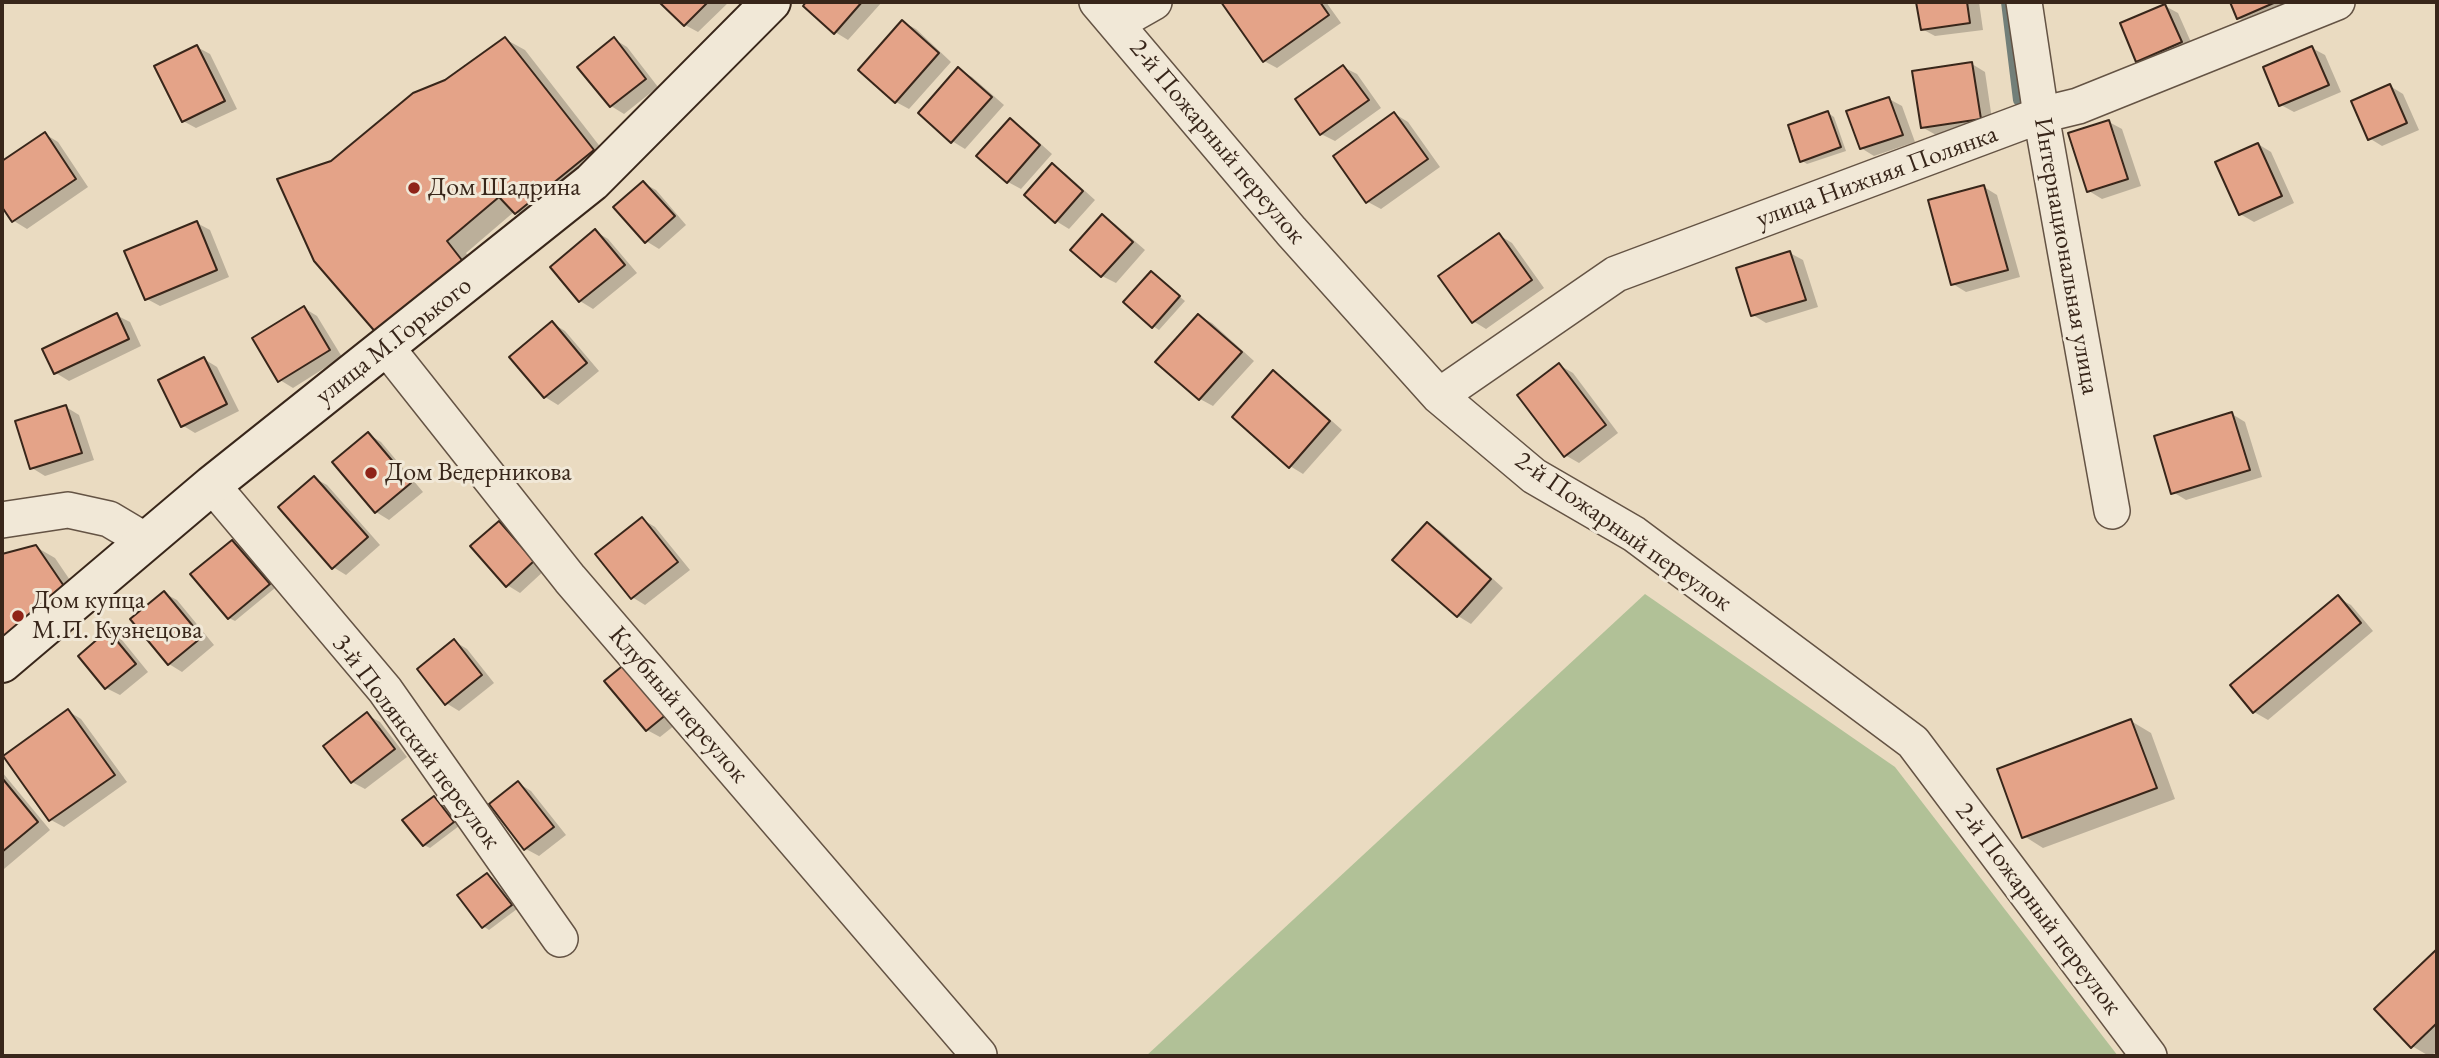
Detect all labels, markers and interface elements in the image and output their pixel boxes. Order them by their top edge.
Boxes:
street label: 2-й Пожарный переулок [1122,33,1312,251]
street label: Интернациональная улица [2026,115,2106,397]
street label: улица Нижняя Полянка [1752,119,2002,235]
place label: Дом Шадрина [428,172,581,204]
marker: Дом Шадрина [406,180,422,196]
street label: улица М.Горького [310,270,478,412]
street label: 2-й Пожарный переулок [1508,445,1738,619]
place label: Дом Ведерникова [385,457,572,489]
marker: Дом Ведерникова [363,465,379,481]
place label: Дом купца М.П. Кузнецова [32,585,203,646]
marker: Дом купца М.П. Кузнецова [10,608,26,624]
street label: Клубный переулок [602,620,754,790]
street label: 3-й Полянский переулок [325,629,507,855]
street label: 2-й Пожарный переулок [1948,797,2128,1021]

